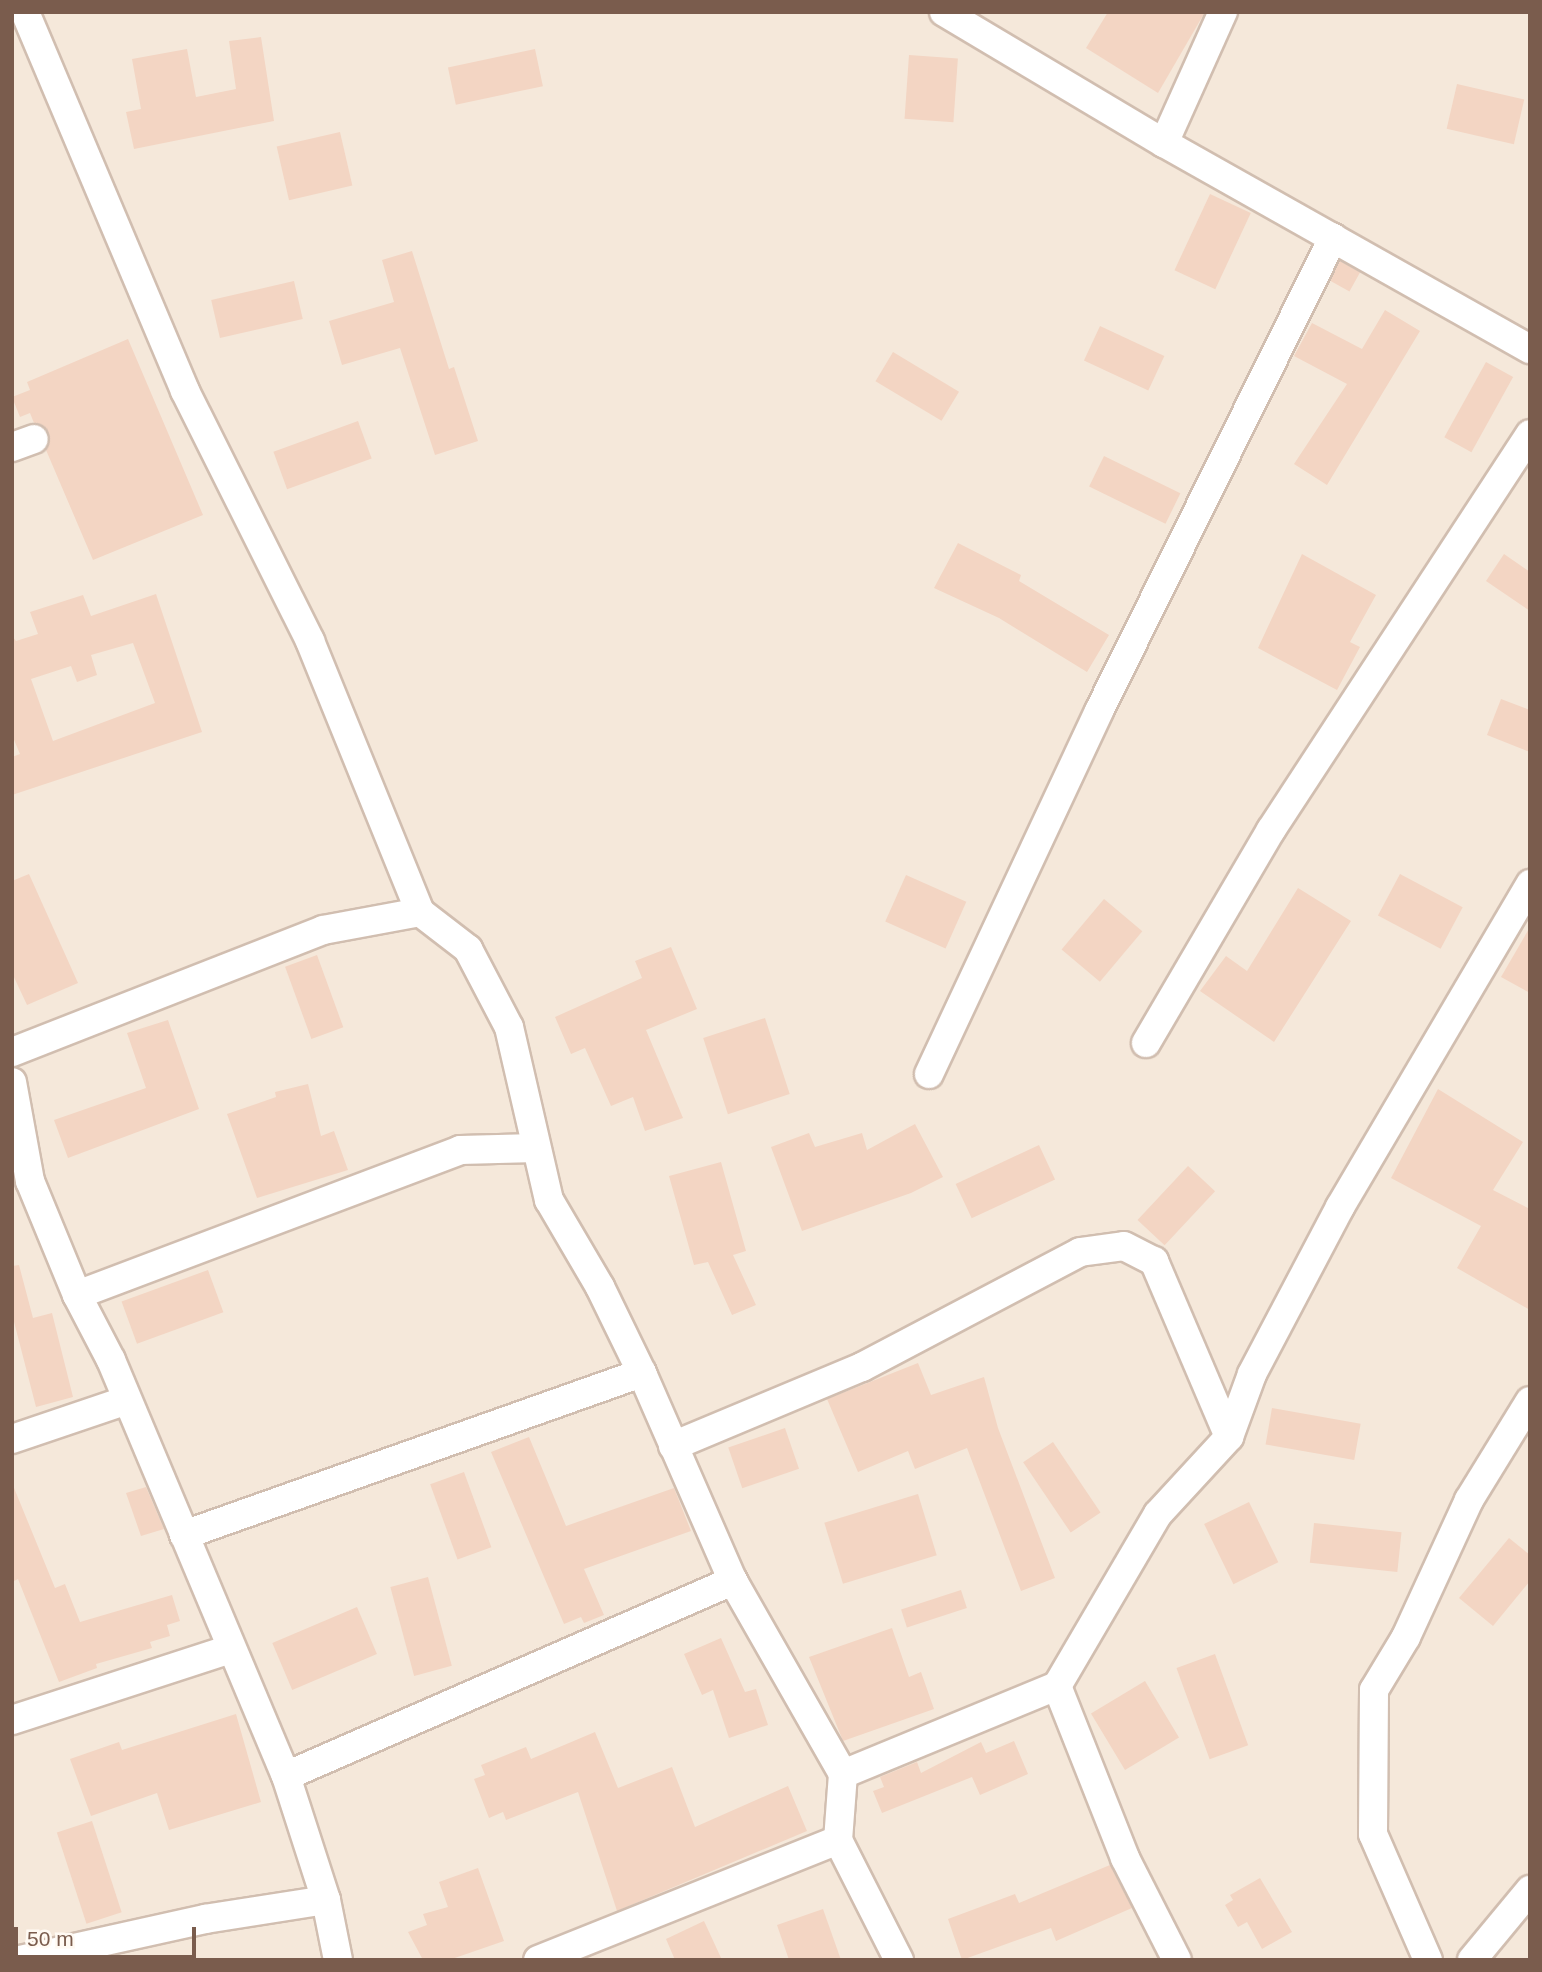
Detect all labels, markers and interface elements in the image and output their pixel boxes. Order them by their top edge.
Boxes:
scale bar [18,1912,200,1956]
text: 50 m [27,1927,74,1950]

